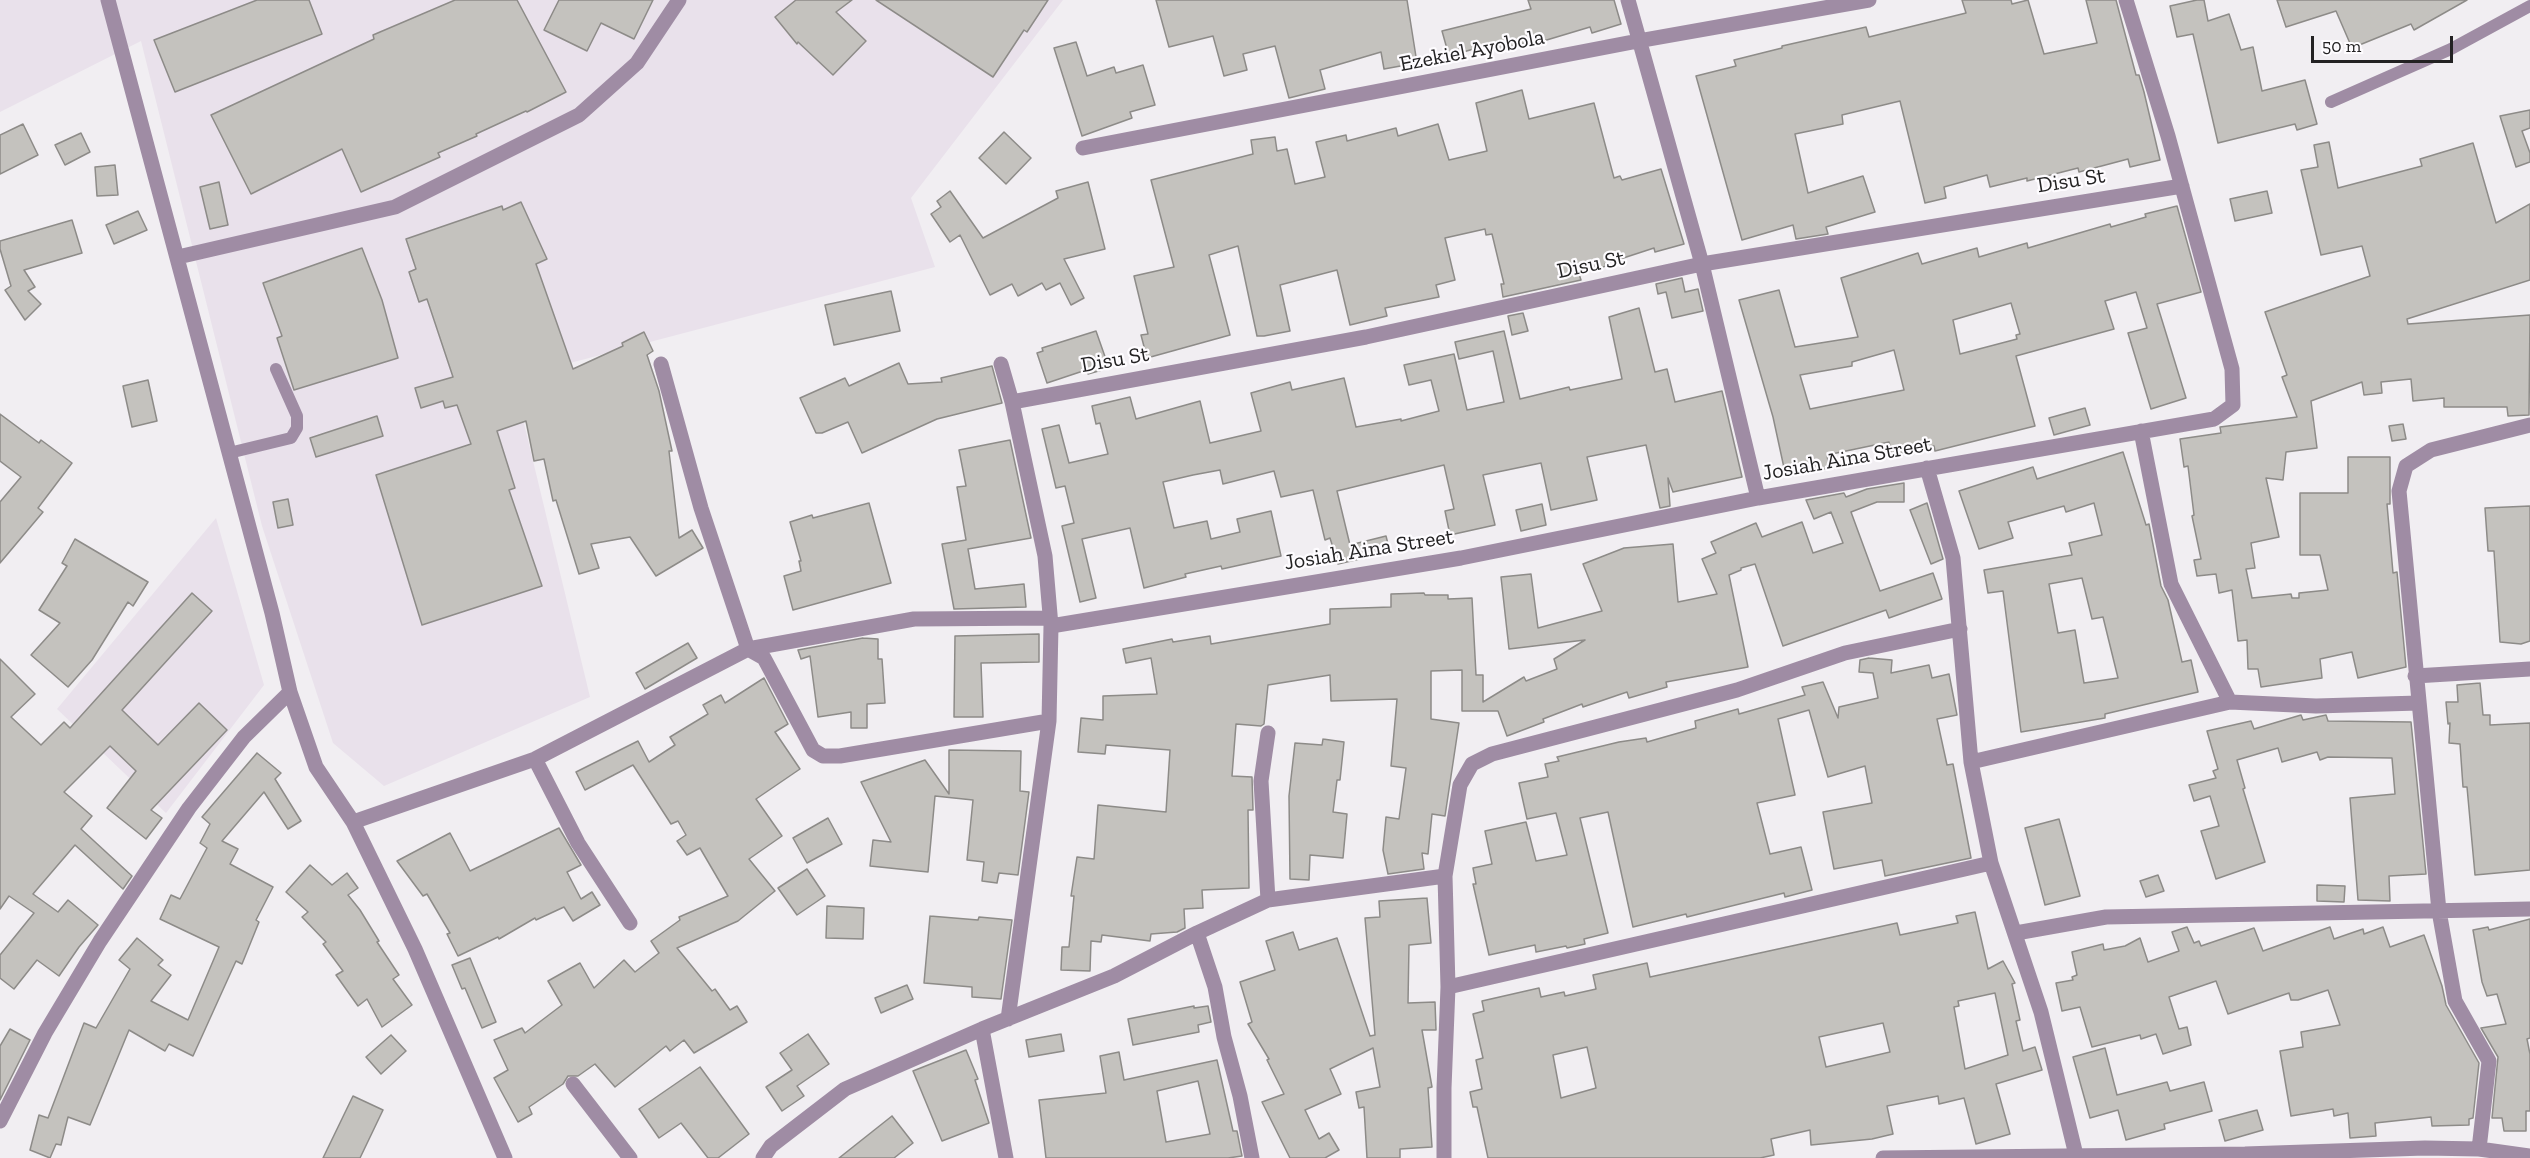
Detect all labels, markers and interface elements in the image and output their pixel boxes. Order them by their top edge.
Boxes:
street label: Ezekiel Ayobola [1397,24,1547,78]
scale bar [2314,24,2456,62]
text: 50 m [2322,35,2361,57]
street label: Disu St [2035,163,2107,199]
street label: Disu St [1555,245,1627,285]
street label: Disu St [1079,341,1151,379]
street label: Josiah Aina Street [1760,431,1934,487]
street label: Josiah Aina Street [1282,524,1456,576]

